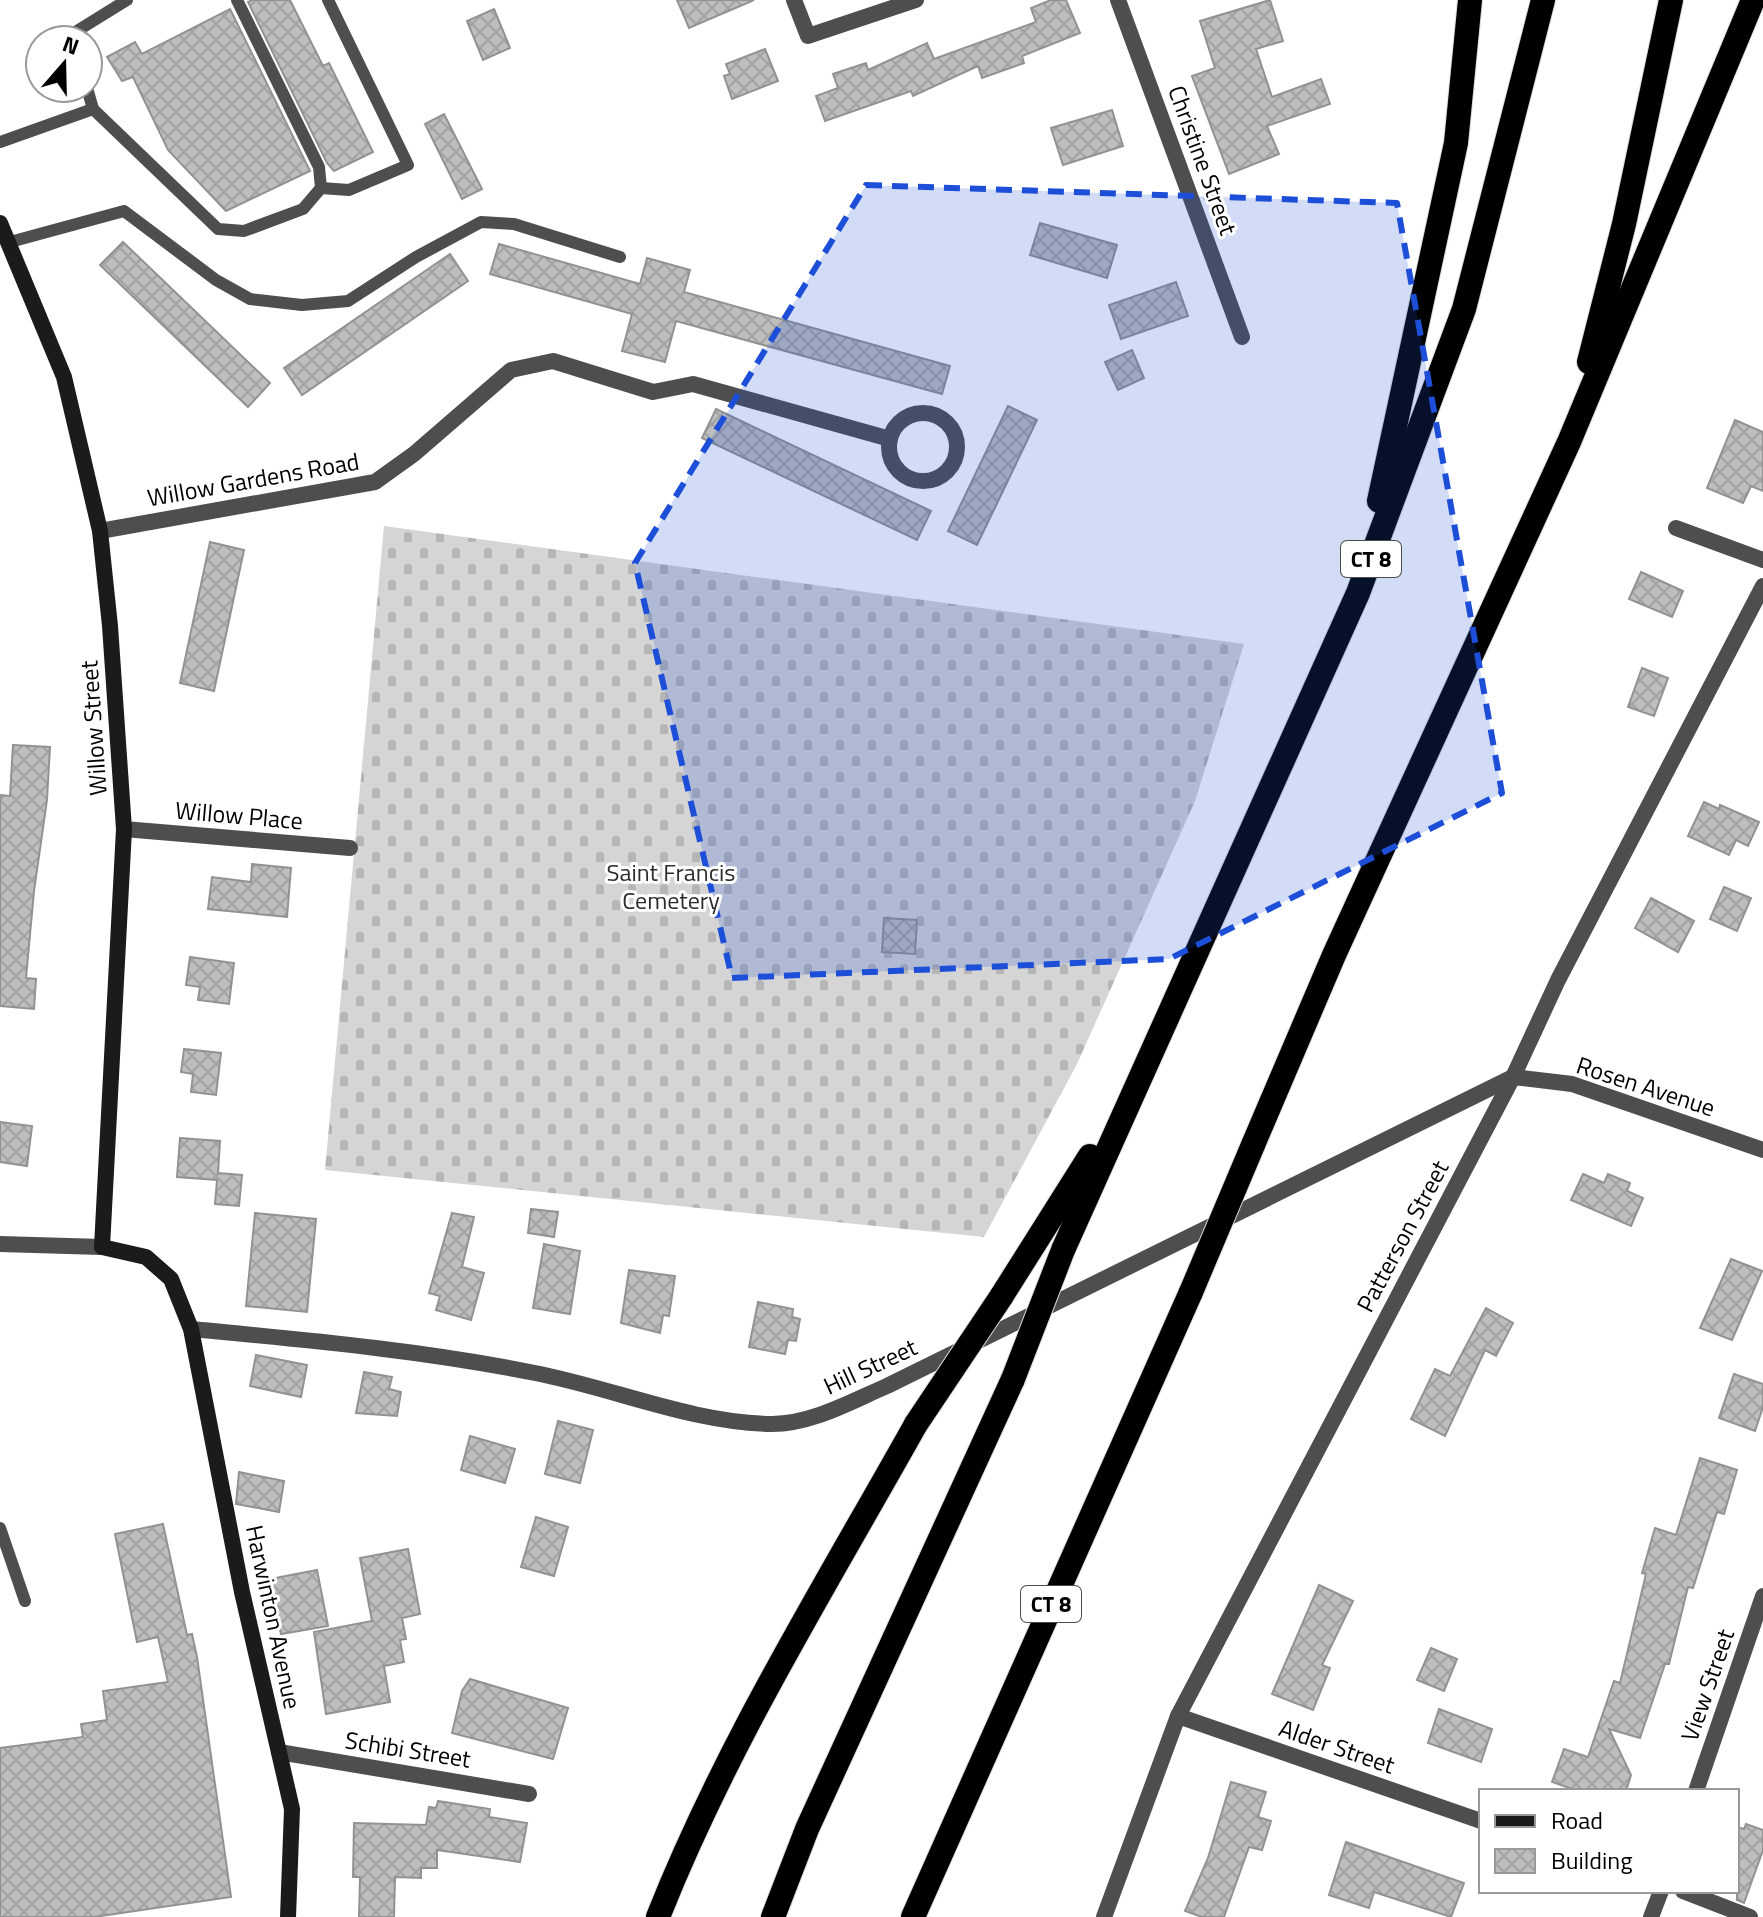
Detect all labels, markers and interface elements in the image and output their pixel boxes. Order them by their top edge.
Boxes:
north arrow [24,24,104,104]
text: N [58,27,84,64]
street label: Christine Street [1159,80,1247,240]
street label: Willow Gardens Road [144,443,362,515]
road number: CT 8 [1341,541,1401,577]
street label: Willow Street [70,659,116,797]
street label: Willow Place [174,791,304,839]
park label: Saint Francis Cemetery [606,854,736,918]
street label: Rosen Avenue [1572,1047,1720,1125]
street label: Patterson Street [1347,1153,1457,1318]
street label: Hill Street [817,1328,923,1403]
street label: Harwinton Avenue [237,1522,311,1712]
road number: CT 8 [1021,1586,1081,1622]
street label: View Street [1671,1623,1743,1746]
street label: Alder Street [1274,1709,1400,1783]
street label: Schibi Street [343,1721,474,1777]
legend [1479,1789,1739,1893]
text: Road [1551,1802,1603,1838]
text: Building [1551,1842,1633,1878]

